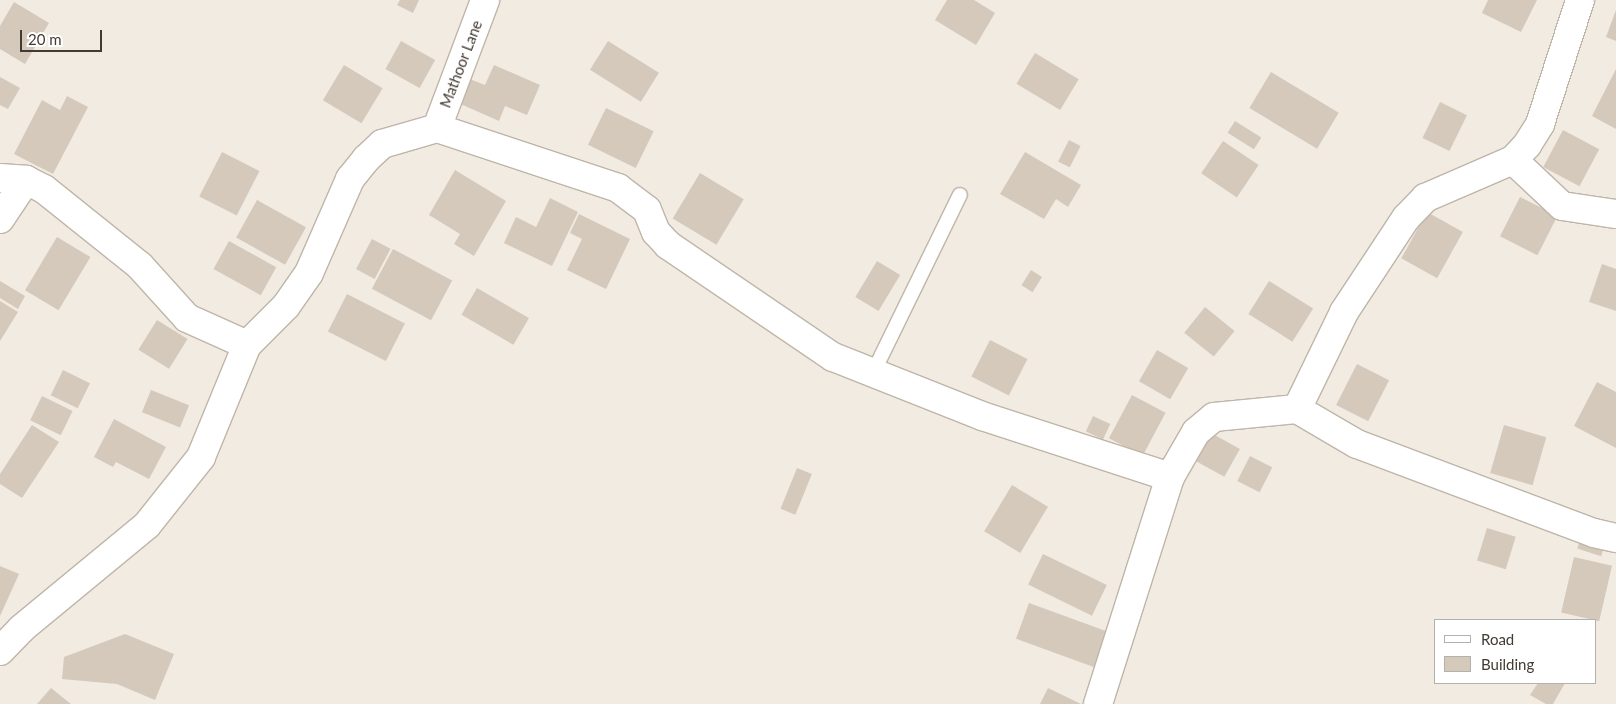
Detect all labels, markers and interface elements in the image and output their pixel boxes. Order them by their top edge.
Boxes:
street label: Mathoor Lane [436,18,486,110]
scale bar [22,20,105,52]
text: 20 m [28,30,62,48]
legend [1434,619,1596,684]
text: Road [1481,630,1514,648]
text: Building [1481,655,1534,673]

